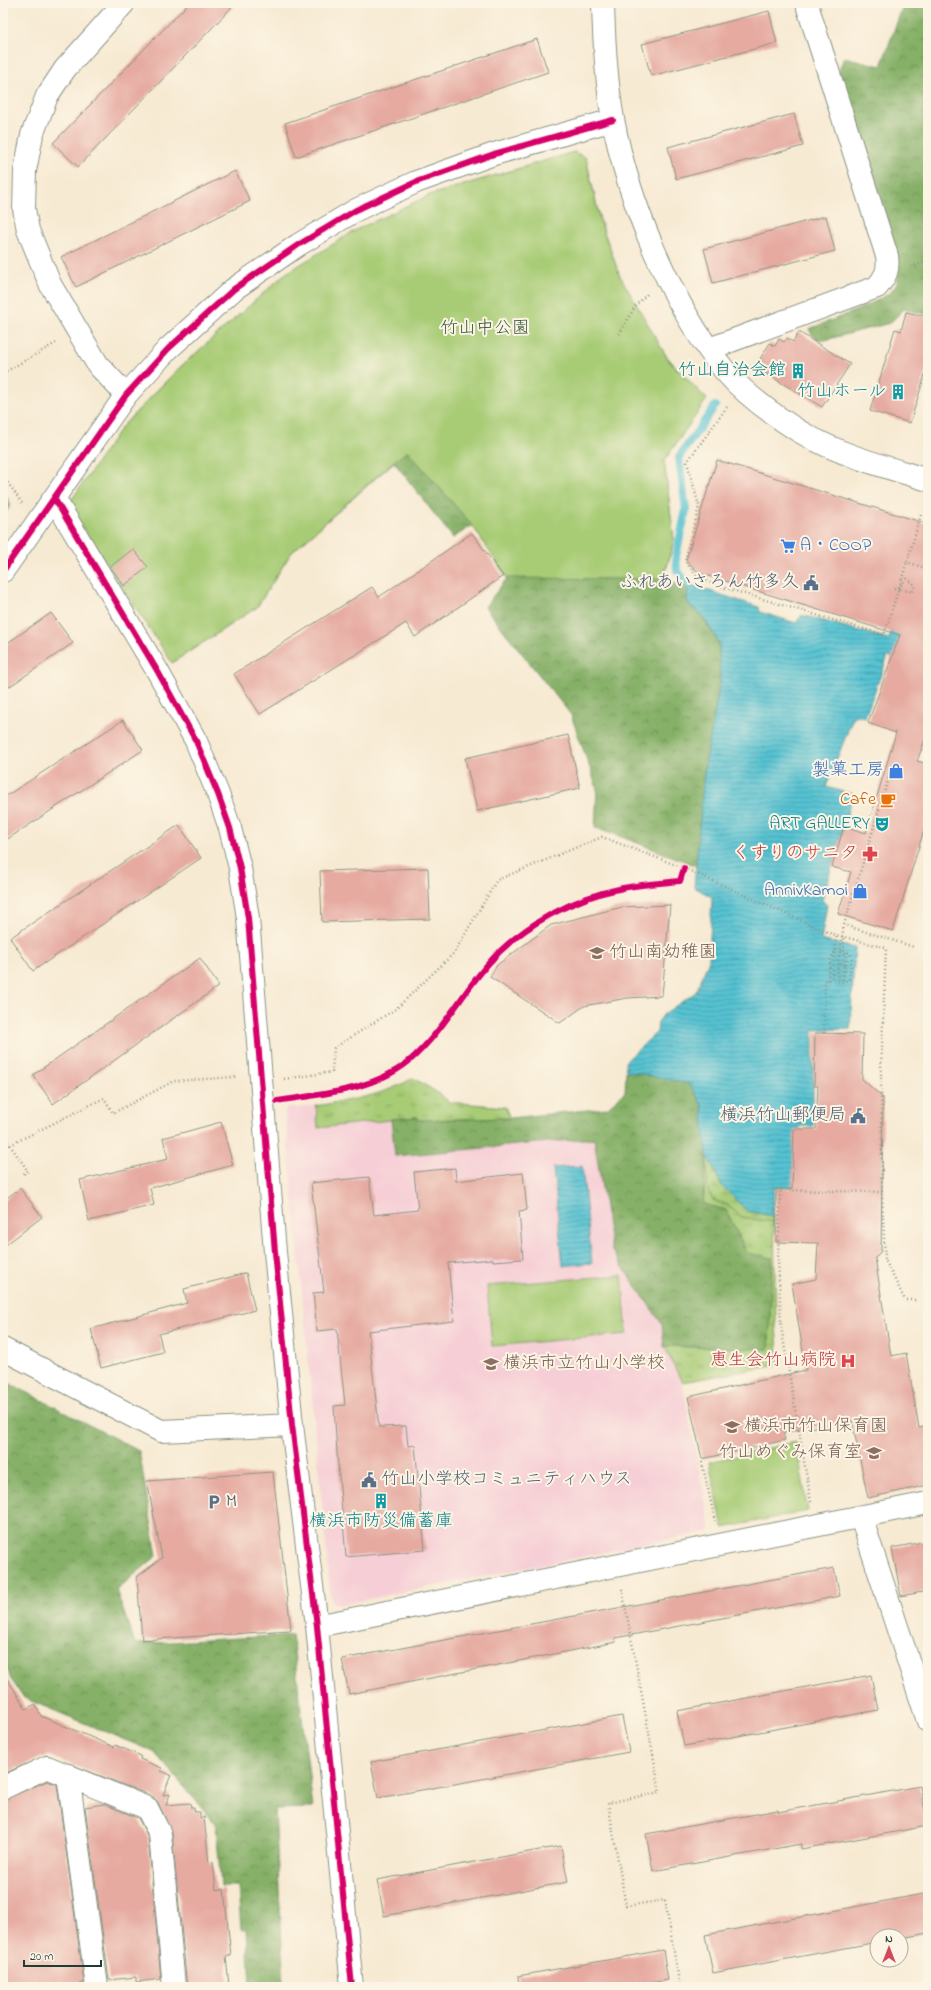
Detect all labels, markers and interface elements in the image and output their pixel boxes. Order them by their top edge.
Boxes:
park label: 竹山中公園 [440,316,530,342]
place label: 竹山自治会館 [678,358,786,384]
building icon: 竹山自治会館 [789,362,807,380]
place label: 竹山ホール [797,379,886,405]
building icon: 竹山ホール [889,383,907,401]
place label: A・COOP [800,533,872,559]
supermarket icon: A・COOP [779,537,797,555]
place label: ふれあいさろん竹多久 [620,570,799,596]
public building icon: ふれあいさろん竹多久 [802,574,820,592]
place label: 製菓工房 [812,758,884,784]
shop icon: 製菓工房 [887,762,905,780]
place label: Cafe [840,787,877,813]
cafe icon: Cafe [879,791,897,809]
place label: ART GALLERY [769,811,871,837]
theatre icon: ART GALLERY [873,815,891,833]
place label: くすりのサニタ [732,841,858,867]
pharmacy icon: くすりのサニタ [861,845,879,863]
place label: AnnivKamoi [764,878,848,904]
shop icon: AnnivKamoi [851,882,869,900]
place label: 竹山南幼稚園 [609,940,717,966]
school or university icon: 竹山南幼稚園 [588,944,606,962]
place label: 横浜竹山郵便局 [720,1103,846,1129]
public building icon: 横浜竹山郵便局 [849,1107,867,1125]
place label: 恵生会竹山病院 [710,1348,836,1374]
place label: 横浜市立竹山小学校 [503,1351,665,1377]
hospital icon: 恵生会竹山病院 [839,1352,857,1370]
school or university icon: 横浜市立竹山小学校 [482,1355,500,1373]
place label: 横浜市竹山保育園 [744,1414,888,1440]
school or university icon: 横浜市竹山保育園 [723,1418,741,1436]
place label: 竹山めぐみ保育室 [719,1440,862,1466]
school or university icon: 竹山めぐみ保育室 [865,1444,883,1462]
place label: 竹山小学校コミュニティハウス [381,1467,632,1493]
public building icon: 竹山小学校コミュニティハウス [360,1471,378,1489]
place label: M [226,1489,237,1515]
building icon: 横浜市防災備蓄庫 [372,1492,390,1510]
parking icon: M [205,1493,223,1511]
place label: 横浜市防災備蓄庫 [309,1509,453,1535]
north arrow [869,1928,909,1968]
text: N [885,1931,893,1947]
scale bar [24,1942,101,1968]
text: 20 m [30,1948,53,1966]

